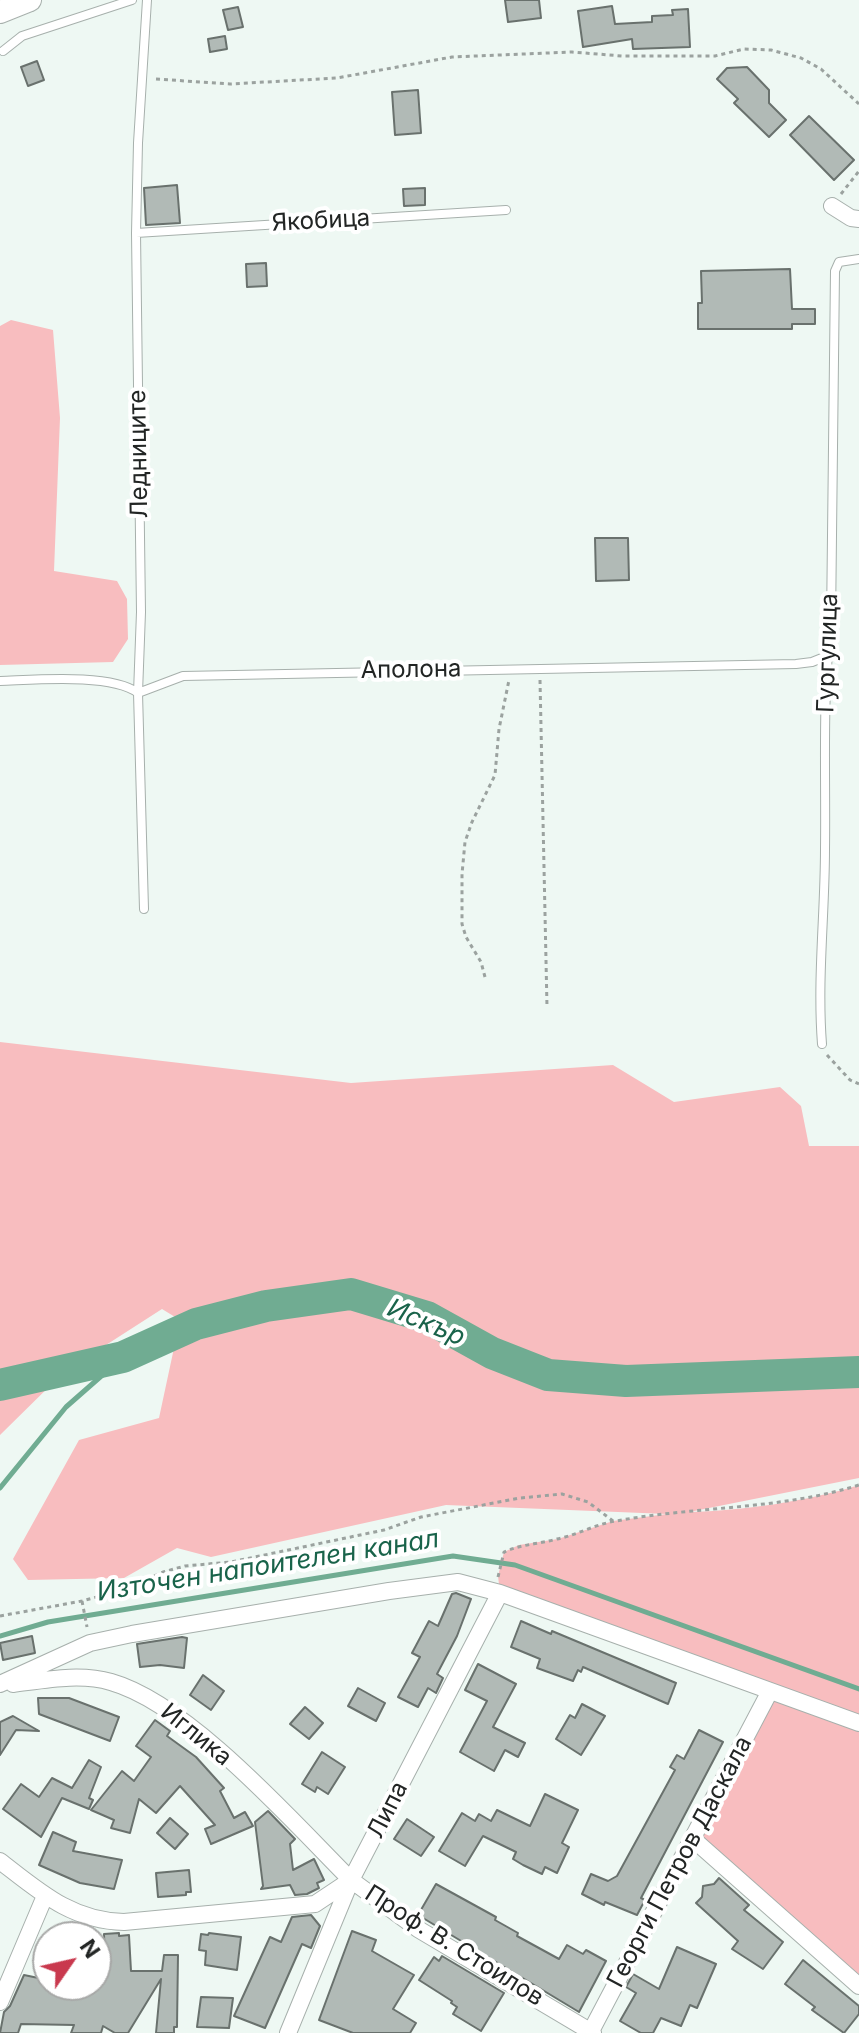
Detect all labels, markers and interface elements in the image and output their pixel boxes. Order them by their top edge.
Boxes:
street label: Якобица [271,204,371,238]
street label: Ледниците [123,389,155,519]
street label: Гургулица [812,593,844,713]
street label: Аполона [360,655,462,685]
water label: Искър [383,1293,469,1353]
water label: Източен напоителен канал [95,1524,441,1608]
street label: Иглика [155,1698,237,1772]
street label: Георги Петров Даскала [601,1732,759,1992]
street label: Липа [362,1777,414,1843]
street label: Проф. В. Стоилов [359,1879,549,2013]
north arrow [32,1921,112,2001]
text: N [75,1934,106,1963]

